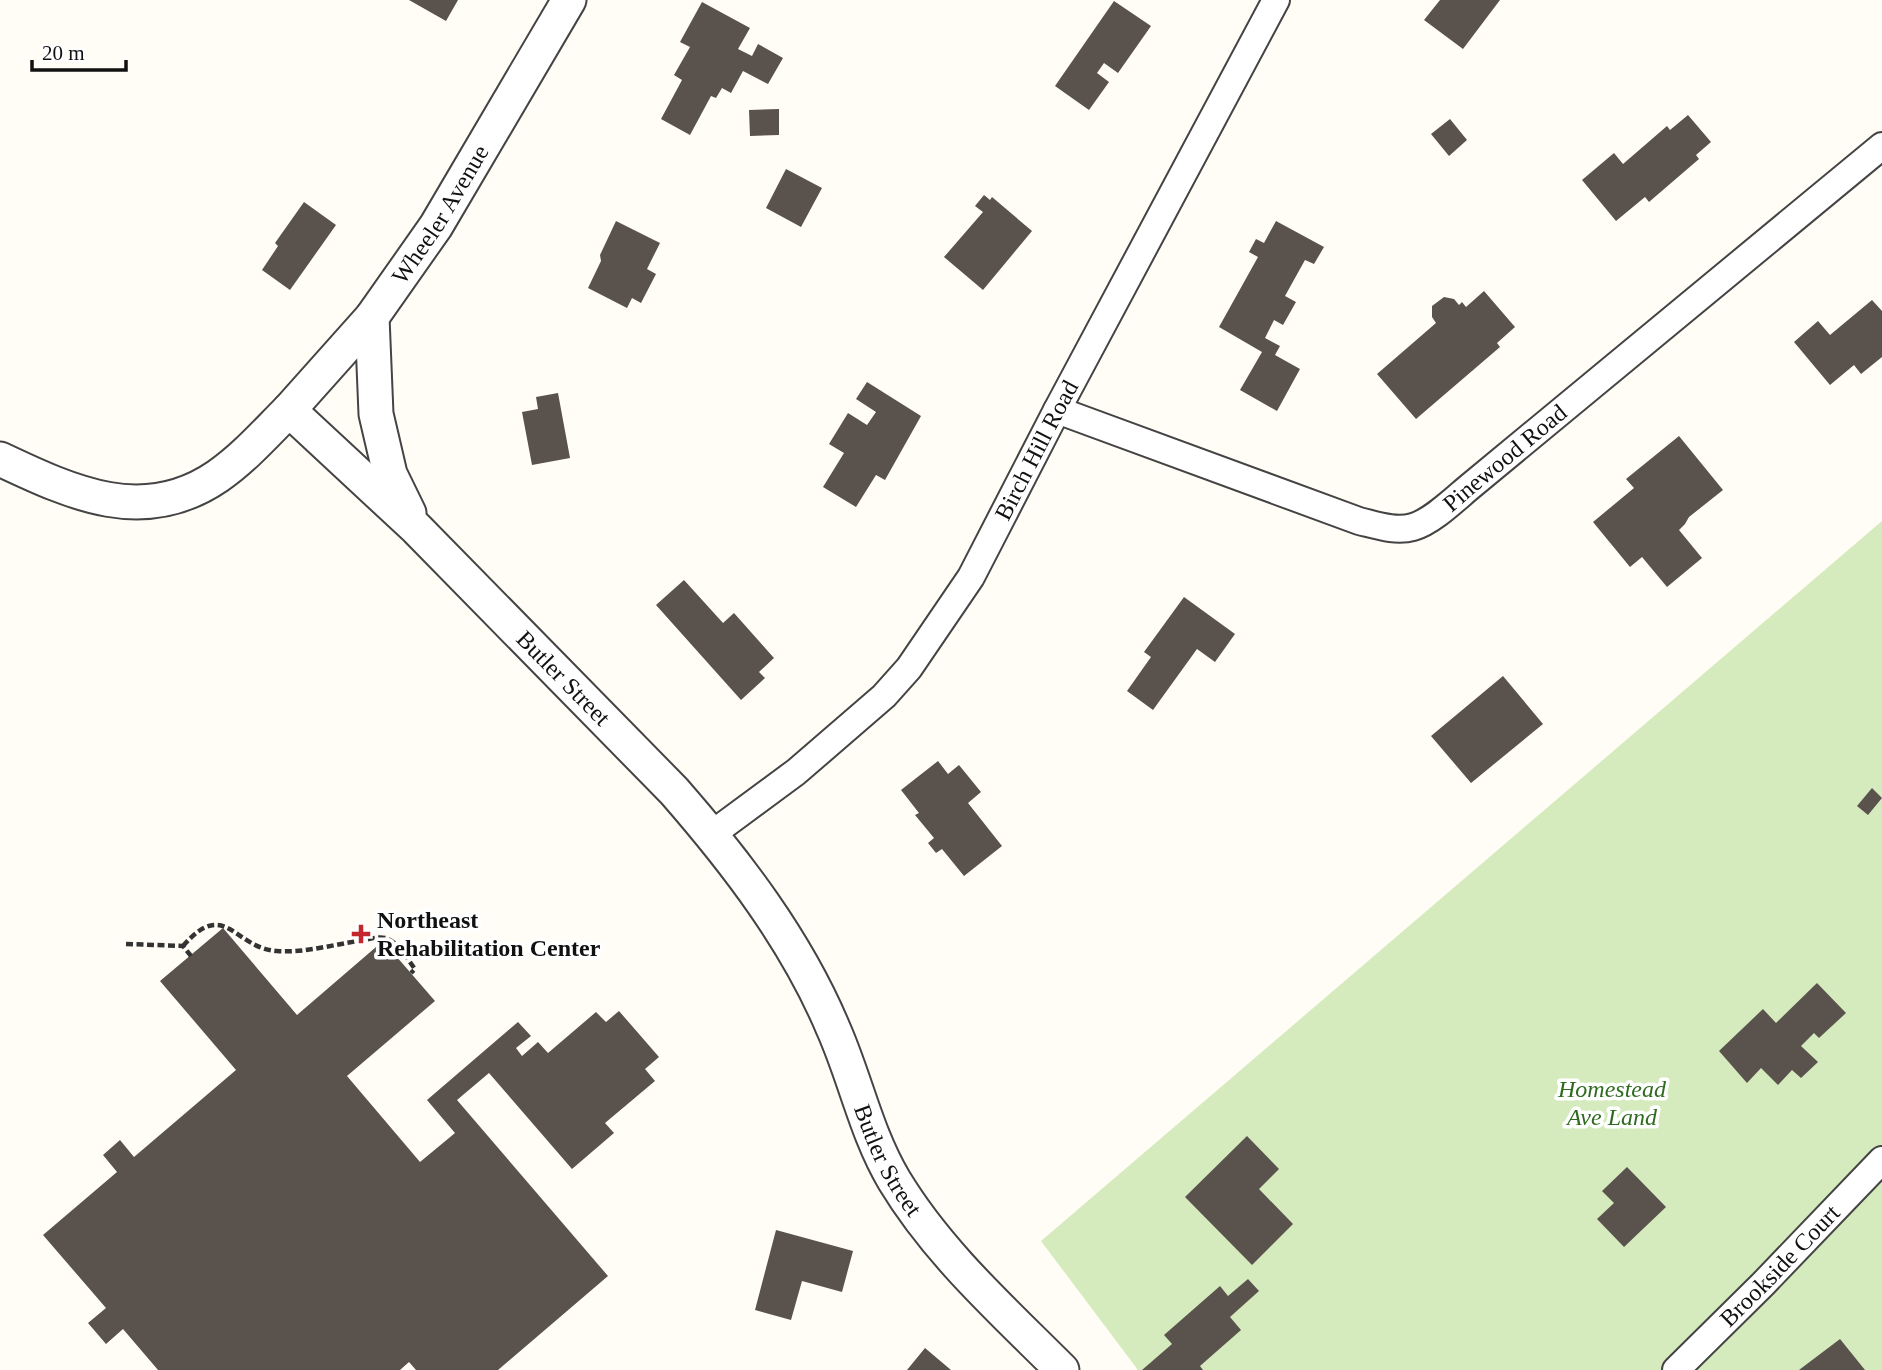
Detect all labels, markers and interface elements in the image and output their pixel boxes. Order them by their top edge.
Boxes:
scale bar [32,28,126,72]
text: 20 m [42,41,85,65]
street label: Wheeler Avenue [387,141,494,289]
street label: Birch Hill Road [990,376,1083,524]
street label: Pinewood Road [1438,399,1572,517]
street label: Butler Street [511,626,616,731]
place label: Northeast Rehabilitation Center [377,907,601,961]
marker: Northeast Rehabilitation Center [351,924,371,944]
park label: Homestead Ave Land [1557,1076,1667,1130]
street label: Butler Street [849,1101,927,1221]
street label: Brookside Court [1715,1199,1845,1332]

